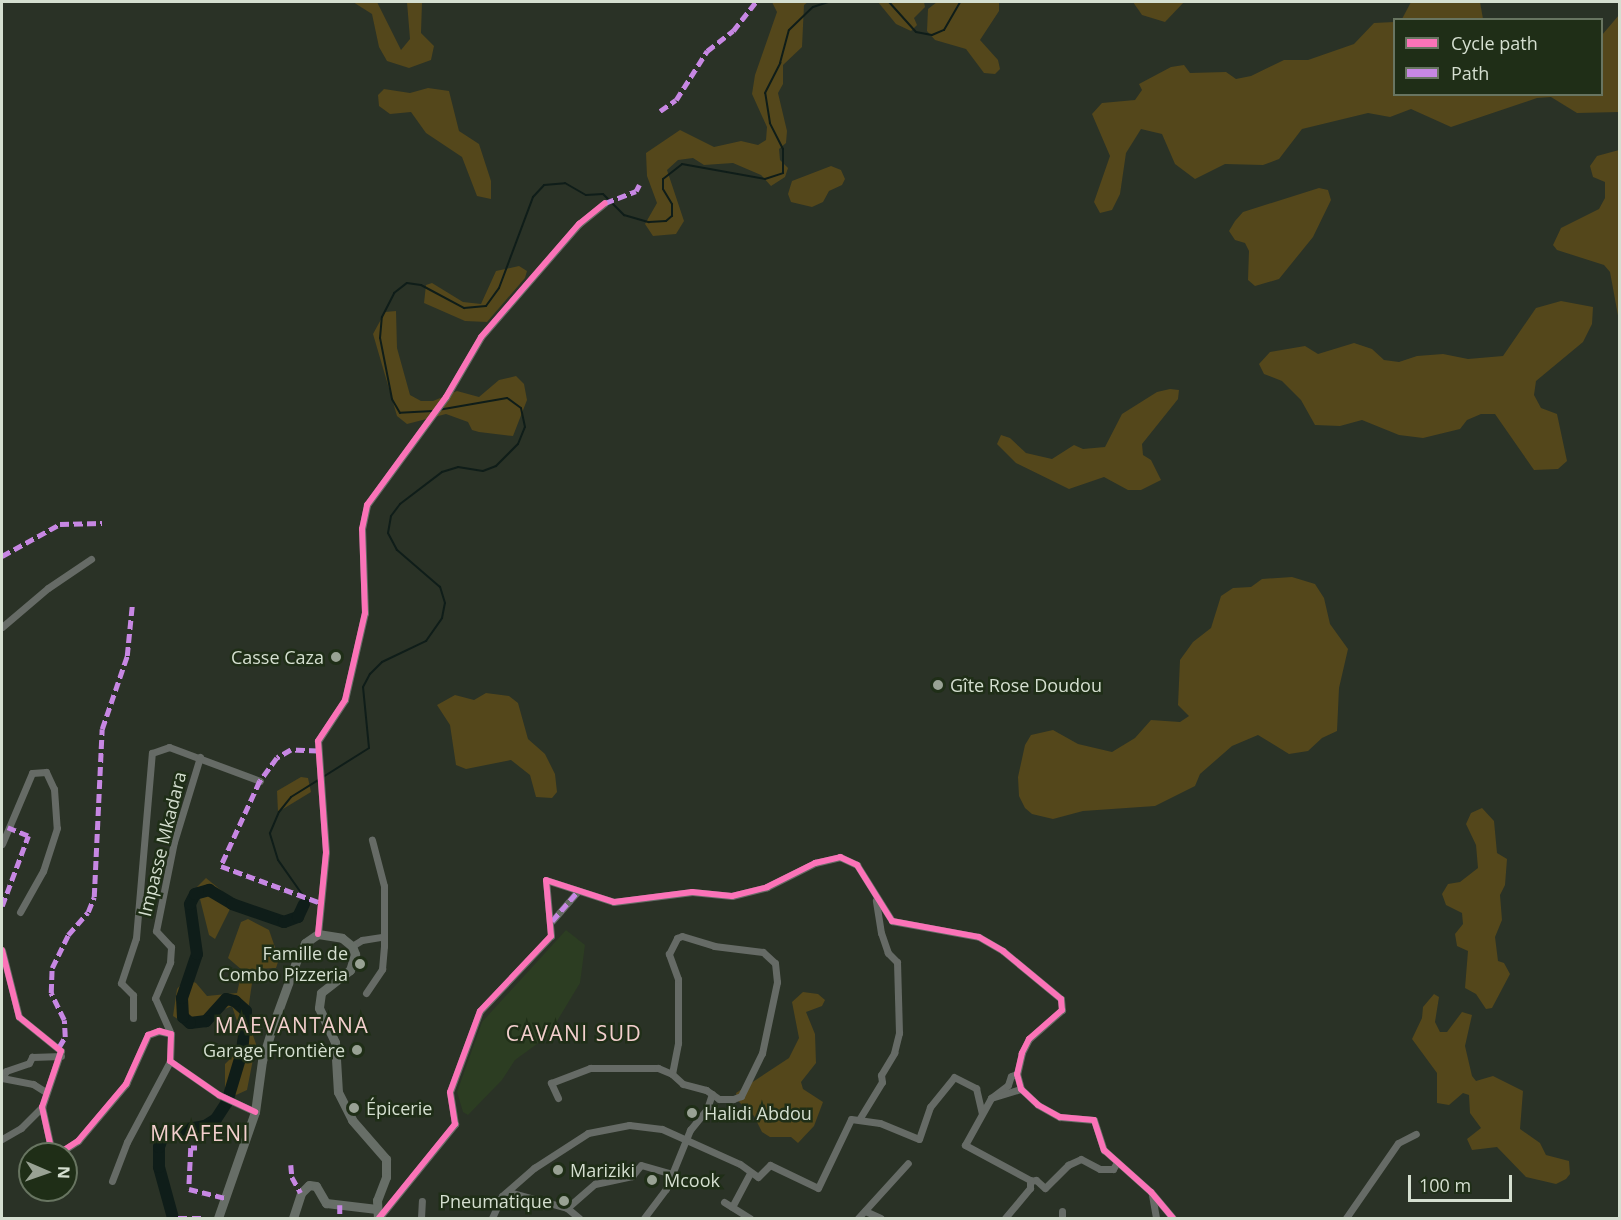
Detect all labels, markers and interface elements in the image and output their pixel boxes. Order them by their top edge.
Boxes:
legend [1393,18,1603,96]
text: Cycle path [1451,31,1538,55]
text: Path [1451,61,1489,85]
place label: Casse Caza [231,646,324,668]
marker: Casse Caza [329,650,343,664]
place label: Gîte Rose Doudou [950,674,1102,696]
marker: Gîte Rose Doudou [931,678,945,692]
street label: Impasse Mkadara [134,769,190,919]
place label: Famille de Combo Pizzeria [218,943,348,986]
marker: Famille de Combo Pizzeria [353,957,367,971]
district label: MAEVANTANA [215,1012,369,1038]
district label: CAVANI SUD [506,1020,642,1046]
place label: Garage Frontière [203,1039,345,1061]
marker: Garage Frontière [350,1043,364,1057]
place label: Épicerie [366,1097,432,1119]
marker: Épicerie [347,1101,361,1115]
place label: Halidi Abdou [704,1102,812,1124]
marker: Halidi Abdou [685,1106,699,1120]
district label: MKAFENI [150,1120,250,1146]
north arrow [18,1142,78,1202]
place label: Mariziki [570,1159,635,1181]
marker: Mariziki [551,1163,565,1177]
scale bar [1411,1163,1514,1201]
text: N [53,1166,75,1179]
place label: Mcook [664,1169,720,1191]
marker: Mcook [645,1173,659,1187]
text: 100 m [1419,1173,1471,1197]
place label: Pneumatique [439,1190,552,1212]
marker: Pneumatique [557,1194,571,1208]

